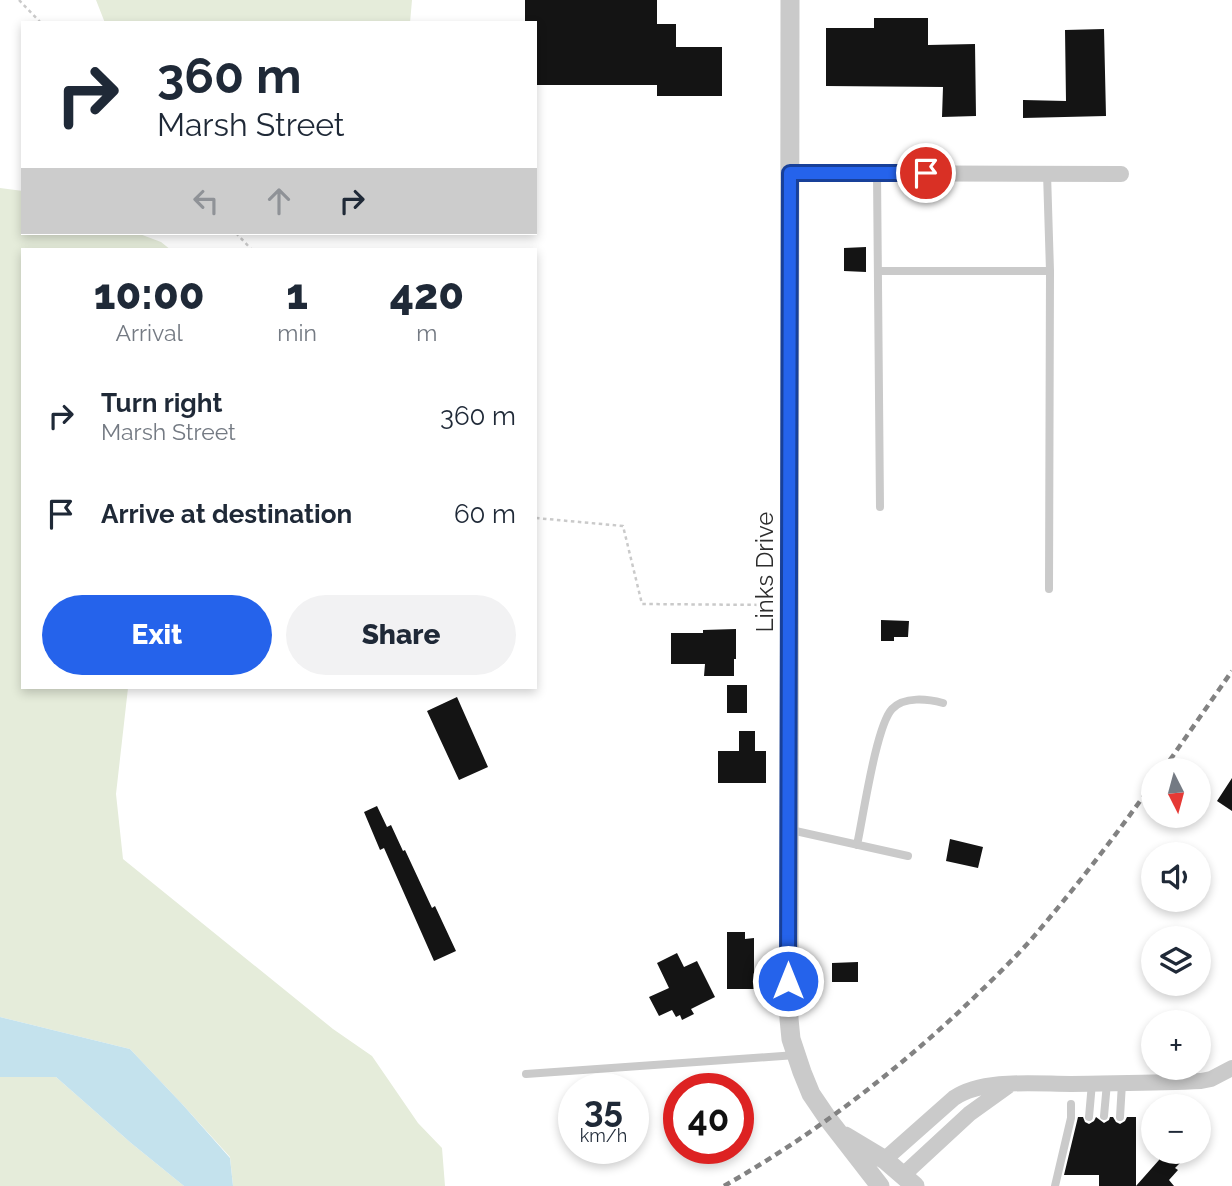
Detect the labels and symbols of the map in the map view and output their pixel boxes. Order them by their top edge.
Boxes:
pin [896,143,956,203]
street label: Links Drive [750,512,779,632]
north arrow [1141,758,1211,828]
position arrow [751,944,825,1018]
speed limit sign: 40 [663,1073,754,1164]

